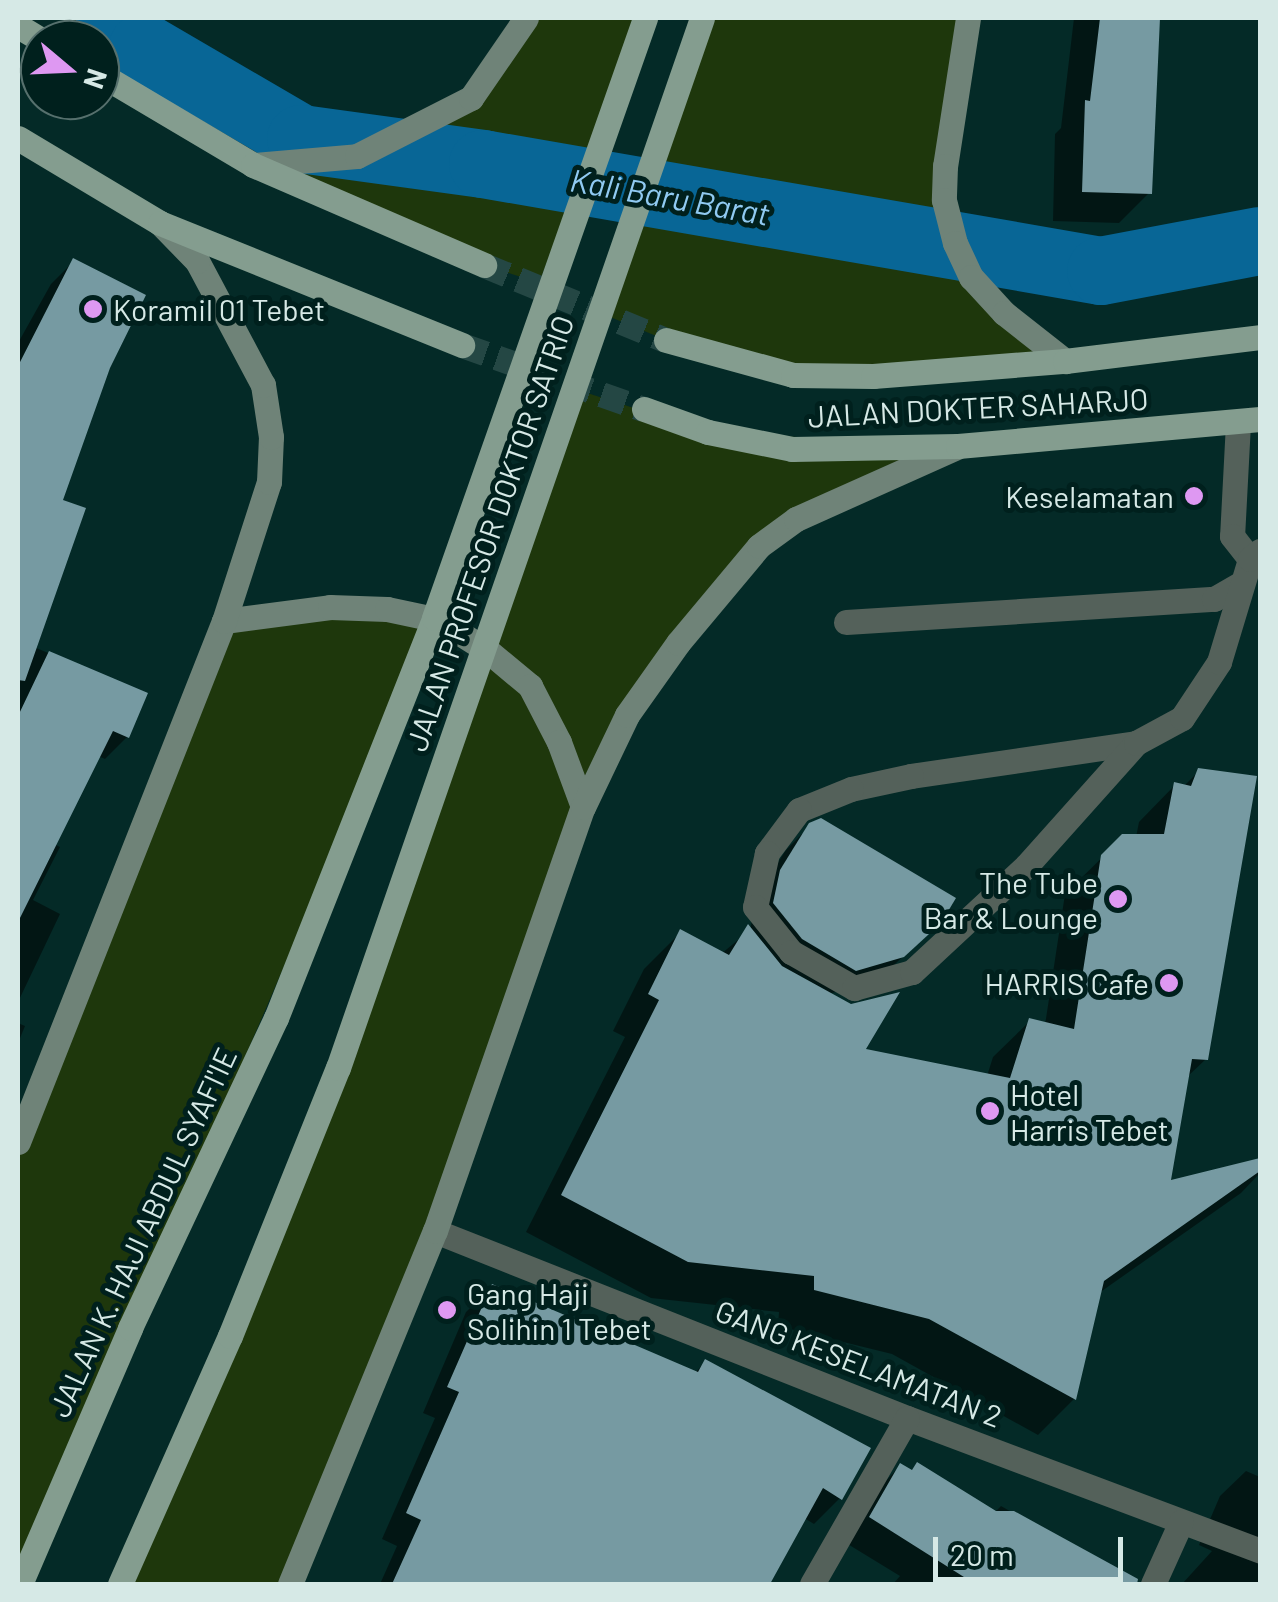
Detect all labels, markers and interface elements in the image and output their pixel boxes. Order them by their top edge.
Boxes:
north arrow [20,20,120,120]
text: N [77,65,116,93]
water label: Kali Baru Barat [567,160,773,232]
place label: Koramil 01 Tebet [113,291,325,327]
marker: Koramil 01 Tebet [82,298,104,320]
street label: JALAN PROFESOR DOKTOR SATRIO [397,310,581,756]
street label: JALAN DOKTER SAHARJO [807,380,1149,434]
place label: Keselamatan [1005,478,1174,514]
marker: Keselamatan [1183,485,1205,507]
place label: The Tube Bar & Lounge [924,864,1098,934]
marker: The Tube Bar & Lounge [1107,888,1129,910]
place label: HARRIS Cafe [984,965,1149,1001]
marker: HARRIS Cafe [1158,972,1180,994]
street label: JALAN K. HAJI ABDUL SYAFI'IE [41,1042,243,1422]
place label: Hotel Harris Tebet [1010,1076,1169,1146]
marker: Hotel Harris Tebet [979,1100,1001,1122]
place label: Gang Haji Solihin 1 Tebet [467,1275,652,1346]
street label: GANG KESELAMATAN 2 [711,1292,1007,1434]
marker: Gang Haji Solihin 1 Tebet [436,1299,458,1321]
scale bar [938,1517,1128,1579]
text: 20 m [950,1536,1014,1572]

